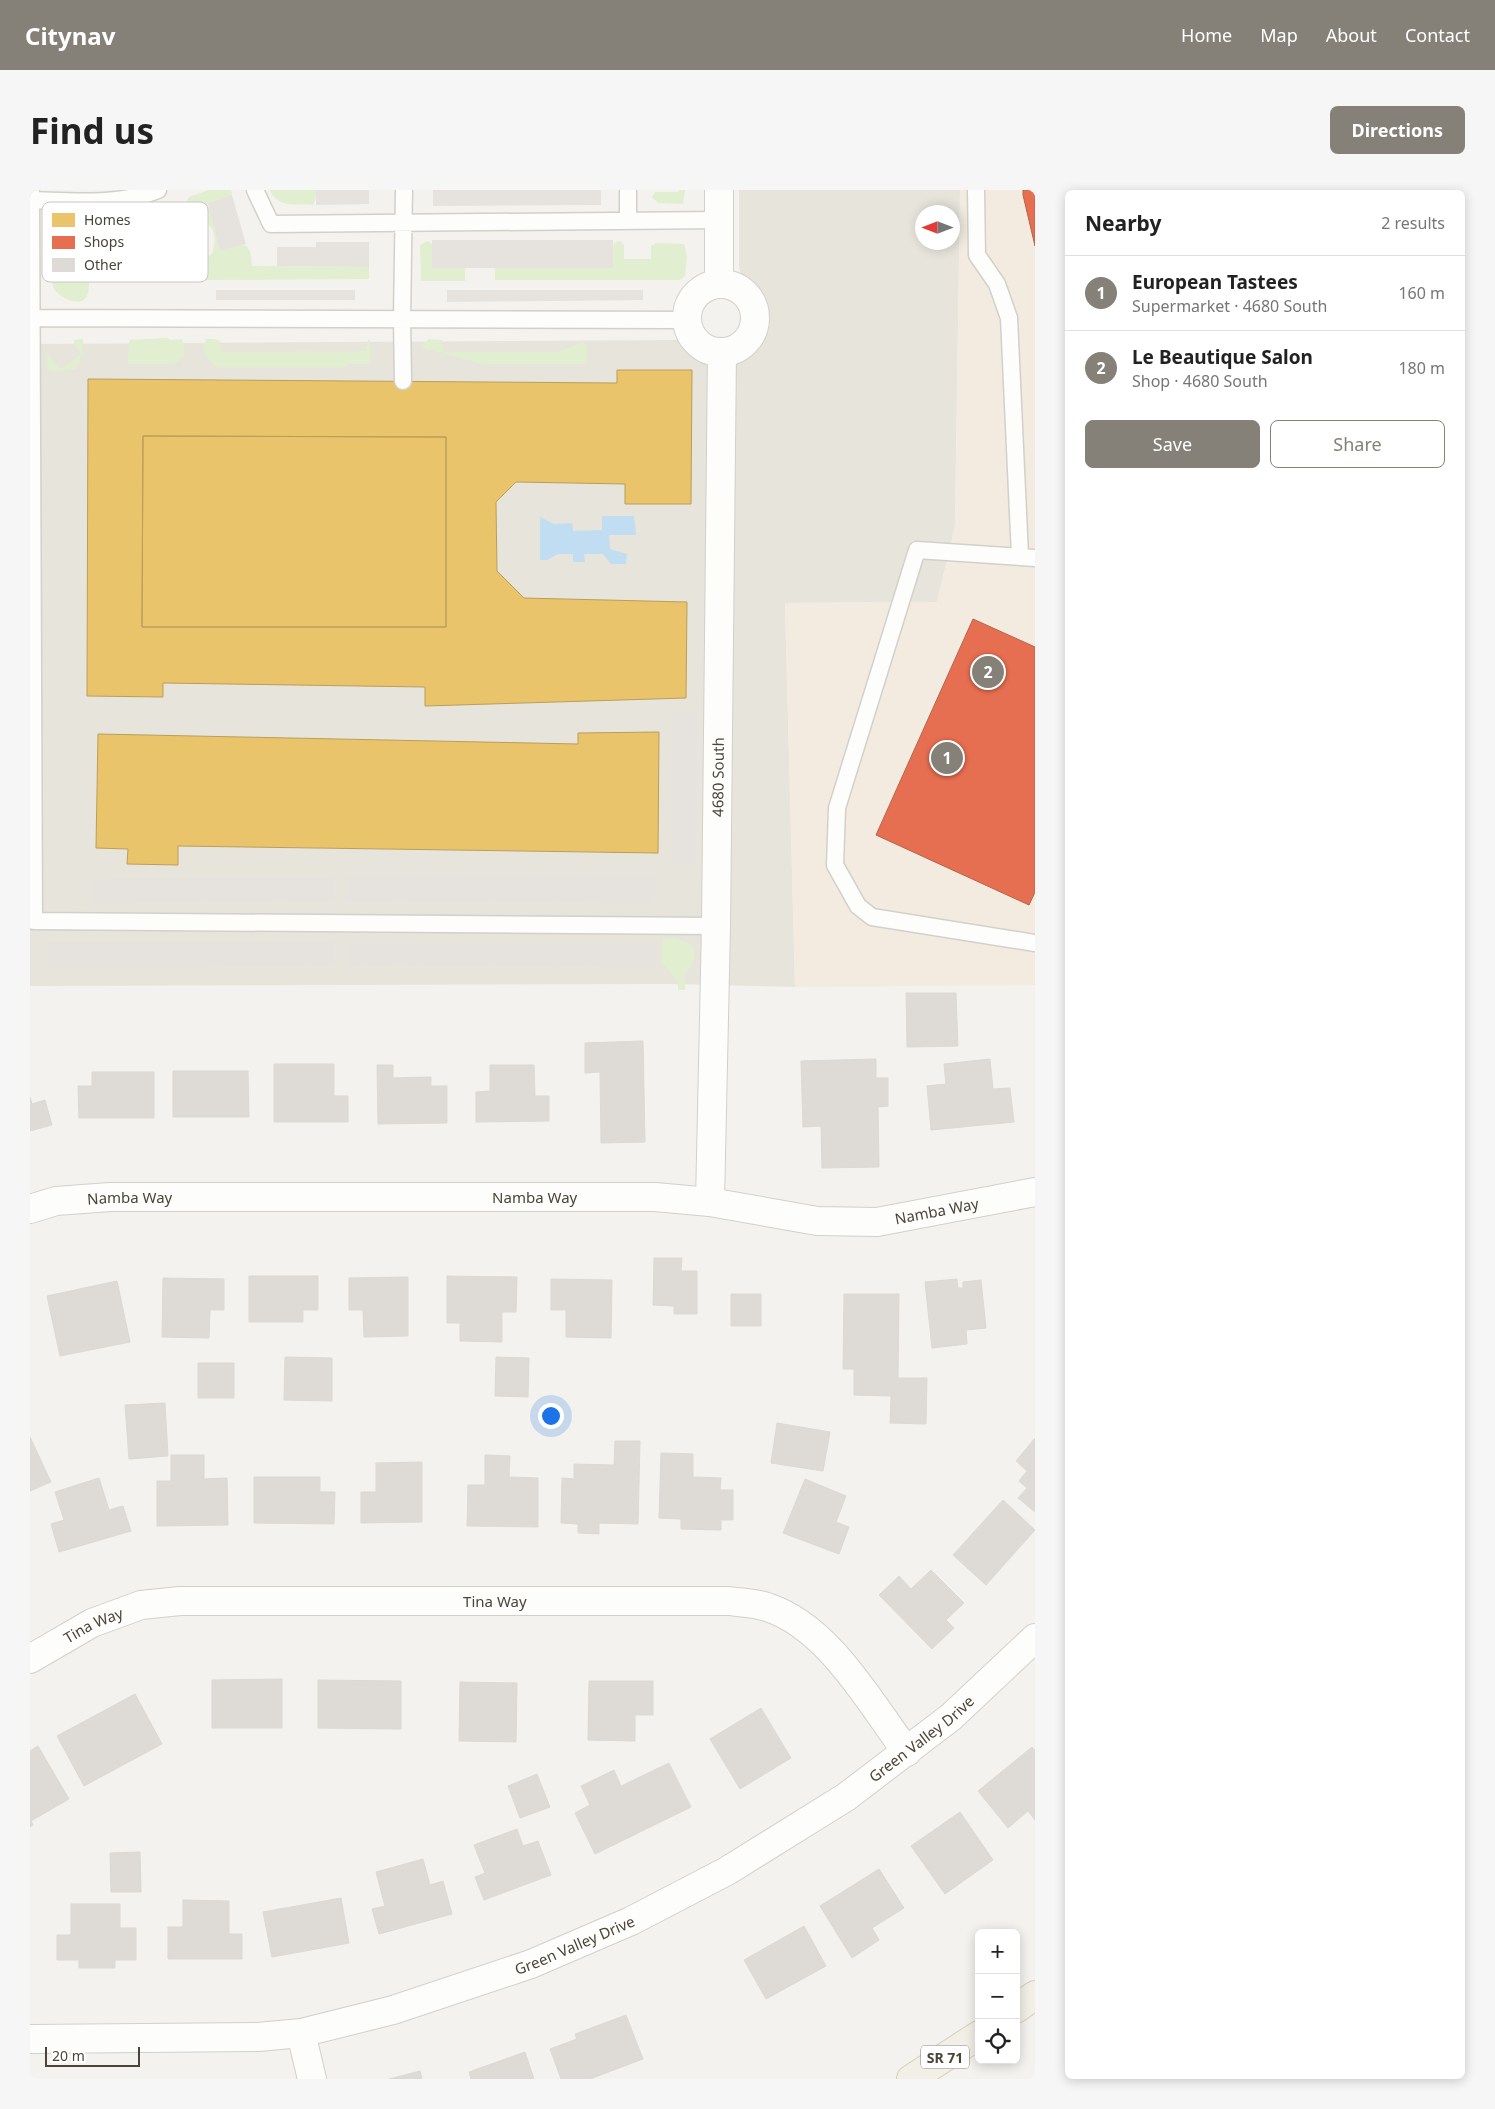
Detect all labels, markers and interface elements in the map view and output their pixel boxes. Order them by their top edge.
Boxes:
text: Citynav [25,19,115,52]
text: Home [1181,23,1232,47]
text: Map [1260,23,1298,47]
text: About [1326,23,1377,47]
text: Contact [1405,23,1470,47]
button: Directions [1330,106,1465,154]
text: Find us [30,107,154,154]
legend [42,202,208,282]
north arrow [915,205,960,250]
text: Nearby [1085,209,1161,237]
text: Homes [84,210,131,229]
text: 2 results [1381,212,1445,234]
text: Shops [84,232,124,251]
text: Other [84,255,123,274]
text: European Tastees [1132,269,1298,295]
text: 1 [1096,282,1106,304]
text: 160 m [1398,282,1445,304]
text: Supermarket · 4680 South [1132,295,1327,317]
text: Le Beautique Salon [1132,344,1313,370]
text: 2 [1096,357,1106,379]
text: 180 m [1398,357,1445,379]
text: Shop · 4680 South [1132,370,1268,392]
button: Save [1085,420,1260,468]
button: Share [1270,420,1445,468]
pin: 2 [972,653,1004,691]
street label: 4680 South [707,737,728,817]
pin: 1 [931,739,963,777]
street label: Namba Way [86,1187,173,1209]
street label: Namba Way [492,1187,578,1207]
street label: Namba Way [893,1193,981,1228]
your location [538,1403,564,1429]
street label: Tina Way [463,1591,527,1611]
street label: Tina Way [60,1602,126,1647]
street label: Green Valley Drive [865,1691,978,1786]
street label: Green Valley Drive [512,1911,638,1979]
map controls [975,1929,1020,2064]
button: + [975,1929,1020,1974]
button: − [975,1974,1020,2019]
button: locate [975,2019,1020,2064]
scale bar [45,2044,140,2067]
road number: SR 71 [921,2045,969,2068]
text: 20 m [52,2046,85,2065]

